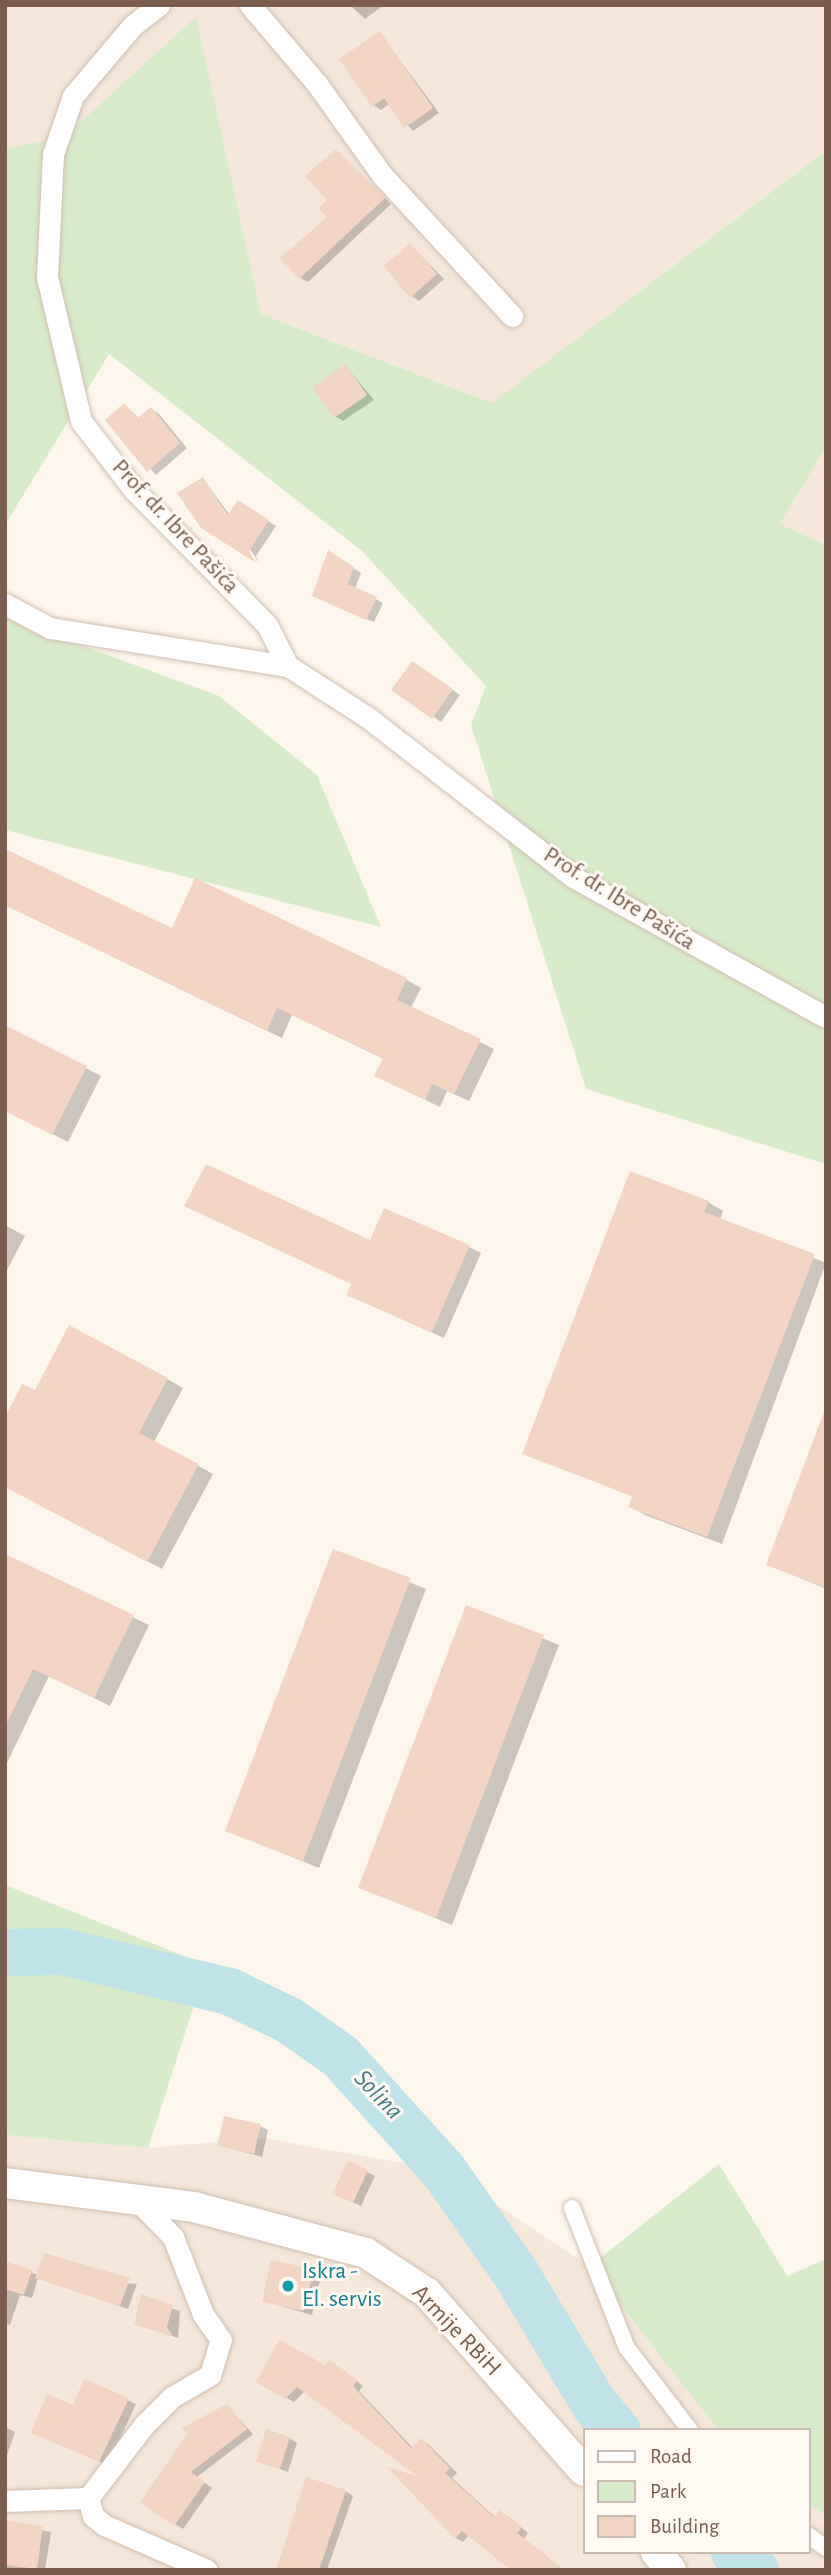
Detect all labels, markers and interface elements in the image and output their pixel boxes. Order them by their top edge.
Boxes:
street label: Prof. dr. Ibre Pašića [105,454,245,600]
street label: Prof. dr. Ibre Pašića [538,841,700,957]
water label: Solina [347,2063,409,2127]
place label: Iskra - El. servis [302,2258,382,2314]
marker: Iskra - El. servis [280,2278,296,2294]
street label: Armije RBiH [405,2279,507,2383]
legend [582,2428,810,2554]
text: Road [650,2446,692,2467]
text: Park [650,2481,686,2502]
text: Building [650,2516,719,2537]

